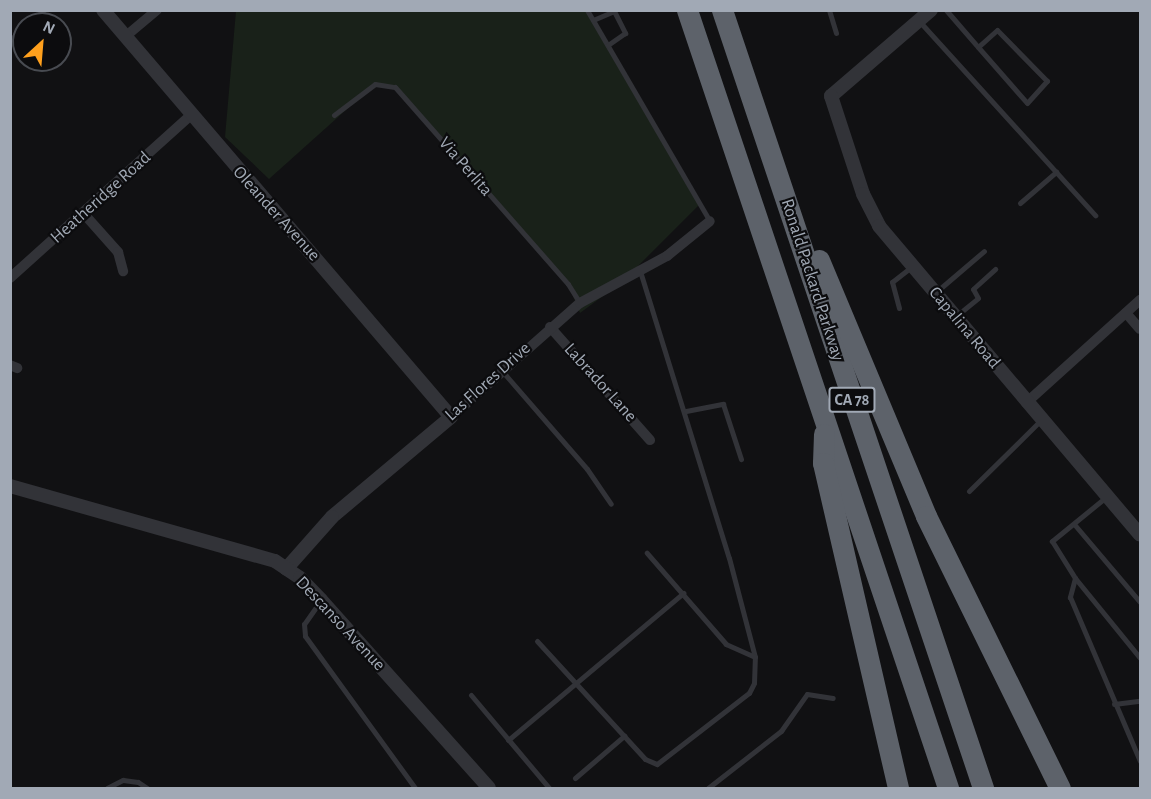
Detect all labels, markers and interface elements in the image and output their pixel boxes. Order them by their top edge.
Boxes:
north arrow [12,12,72,72]
text: N [41,18,58,37]
street label: Via Perlita [433,133,497,201]
street label: Heatheridge Road [46,147,156,249]
street label: Oleander Avenue [228,162,324,266]
street label: Ronald Packard Parkway [776,196,848,364]
street label: Capalina Road [923,283,1005,373]
street label: Las Flores Drive [441,338,535,426]
street label: Labrador Lane [559,339,641,427]
road number: CA 78 [828,387,876,413]
street label: Descanso Avenue [291,572,389,676]

